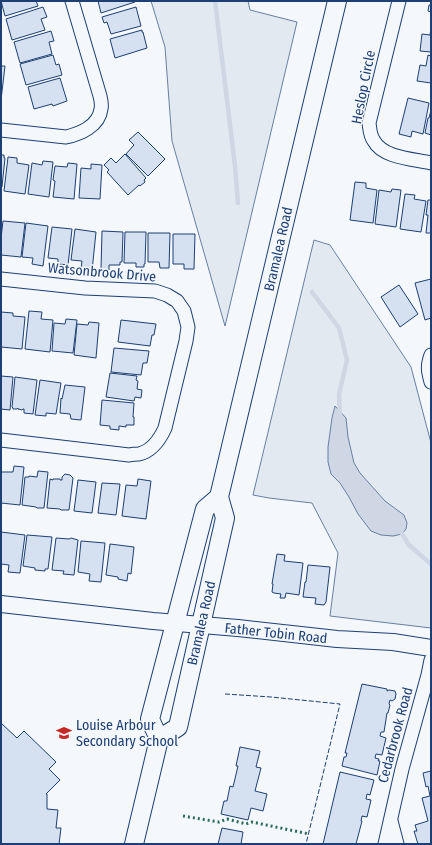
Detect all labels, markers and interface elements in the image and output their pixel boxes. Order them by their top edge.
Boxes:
street label: Heslop Circle [348,49,379,125]
street label: Bramalea Road [261,205,296,293]
street label: Watsonbrook Drive [47,259,157,286]
street label: Bramalea Road [184,579,219,667]
street label: Father Tobin Road [224,620,328,647]
street label: Cedarbrook Road [375,685,416,785]
place label: Louise Arbour Secondary School [76,717,178,750]
school or university icon: Louise Arbour Secondary School [55,724,73,742]

